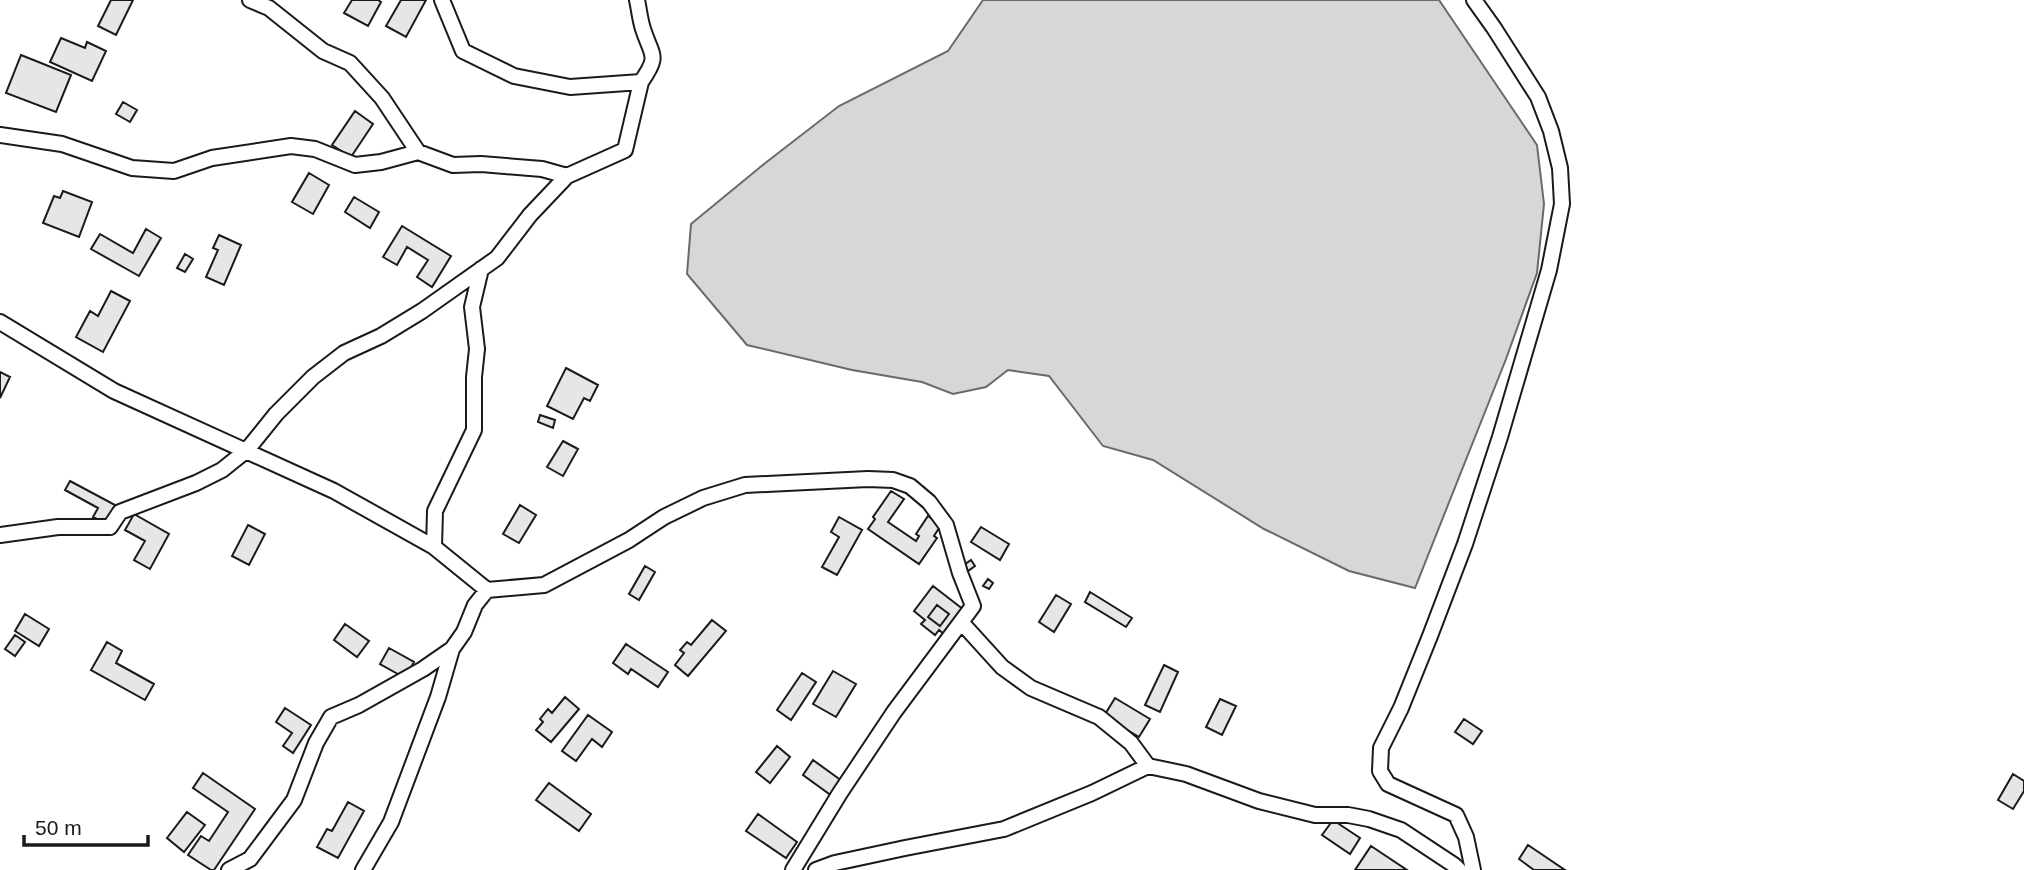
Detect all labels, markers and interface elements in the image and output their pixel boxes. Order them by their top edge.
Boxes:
scale bar [24,804,149,848]
text: 50 m [35,816,82,839]

